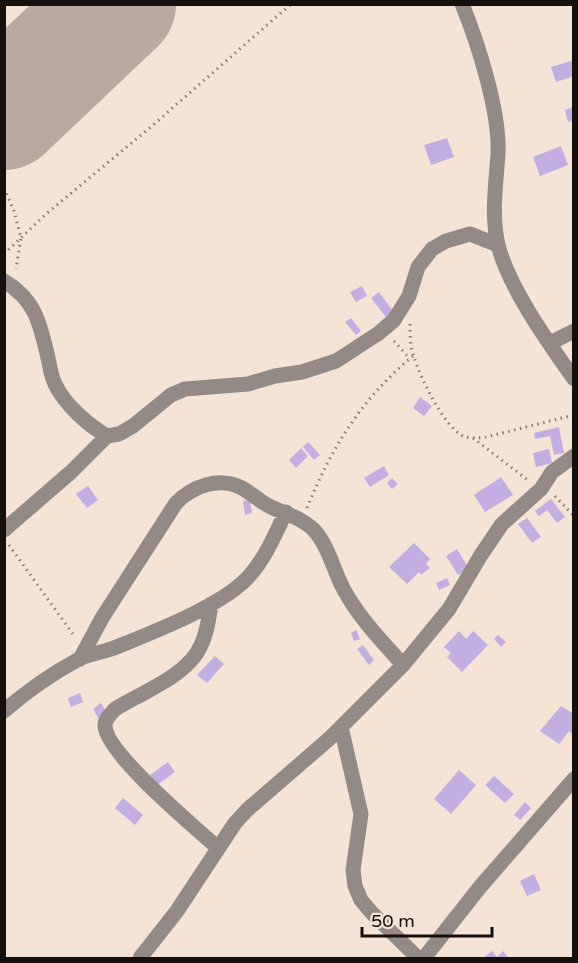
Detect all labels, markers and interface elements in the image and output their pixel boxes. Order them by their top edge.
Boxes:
scale bar [362,900,492,938]
text: 50 m [371,910,415,932]

